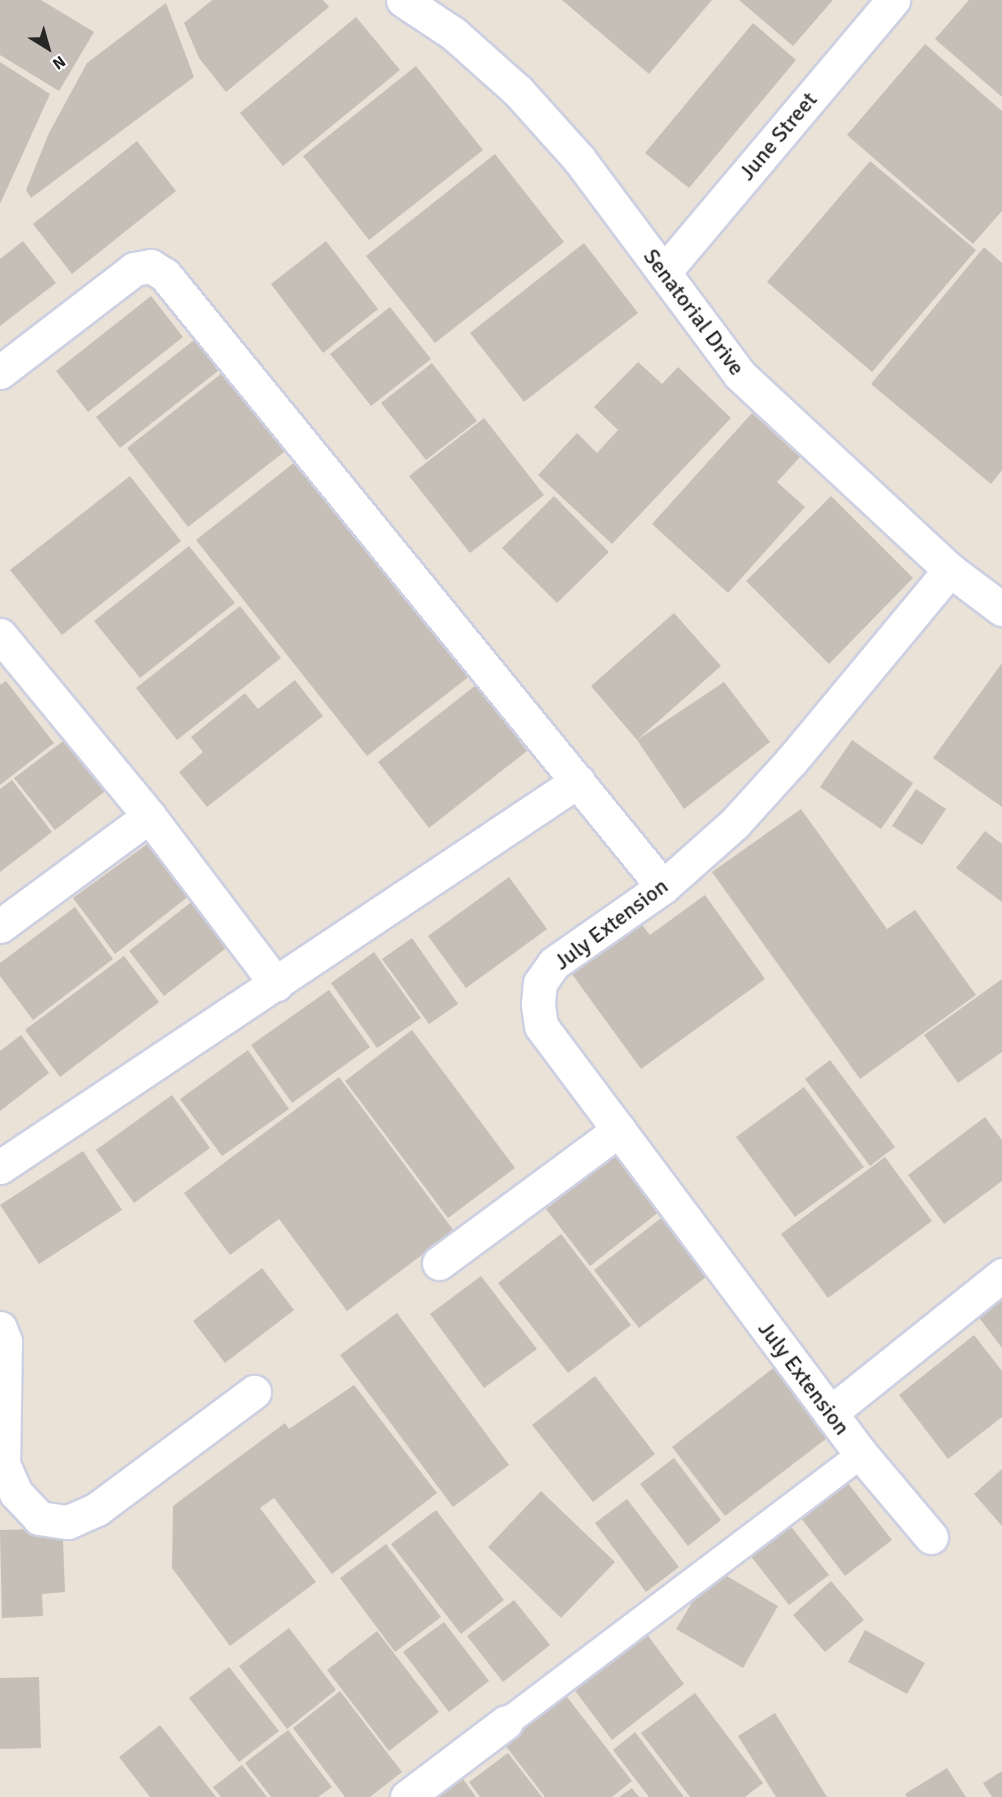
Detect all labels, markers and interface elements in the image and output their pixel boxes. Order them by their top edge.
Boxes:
north arrow [18,18,78,78]
text: N [48,51,69,74]
street label: June Street [733,87,823,185]
street label: Senatorial Drive [638,244,750,380]
street label: July Extension [549,873,673,975]
street label: July Extension [753,1316,855,1440]

